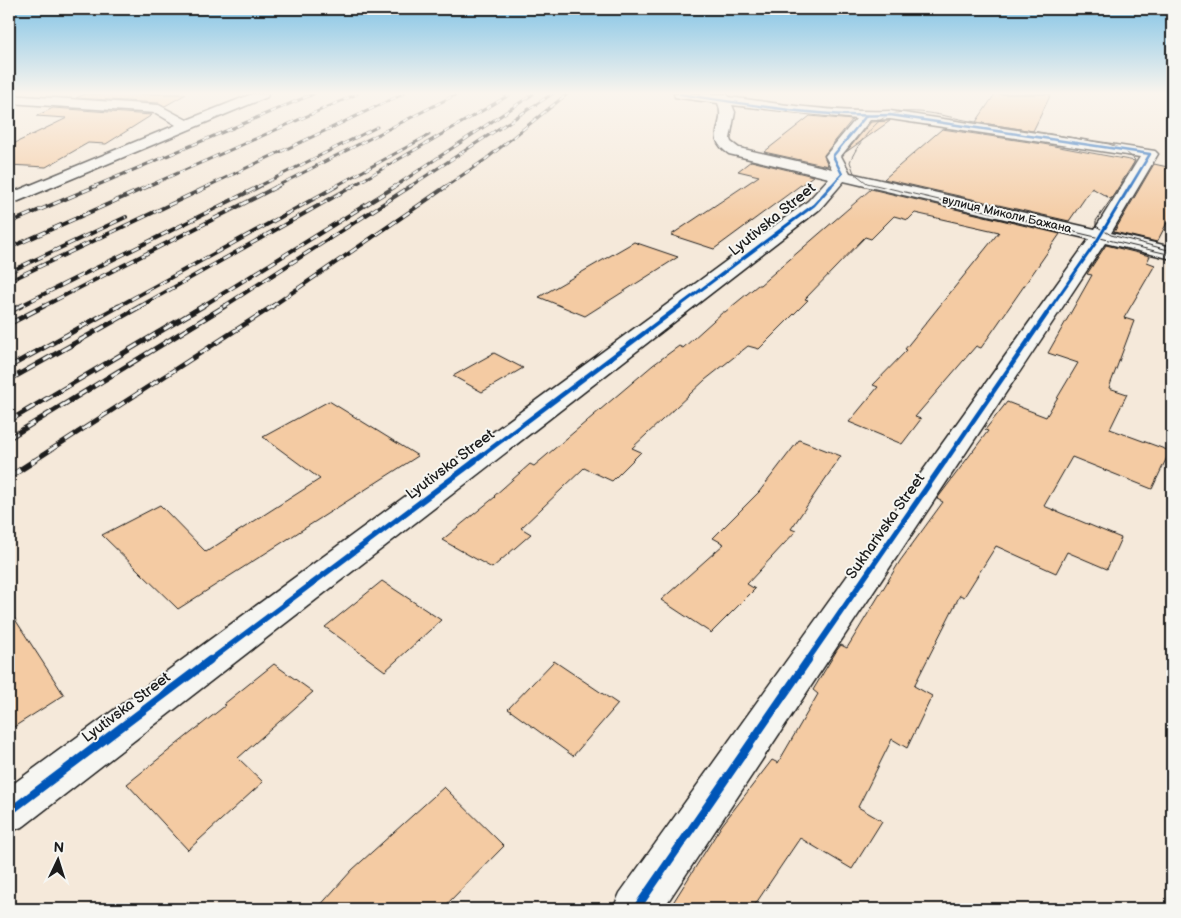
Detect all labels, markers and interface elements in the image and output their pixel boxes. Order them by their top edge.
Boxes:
street label: Lyutivska Street [725,178,820,260]
street label: вулиця Миколи Бажана [941,192,1073,237]
street label: Lyutivska Street [402,425,499,504]
street label: Sukharivska Street [842,469,929,583]
street label: Lyutivska Street [78,668,175,747]
north arrow [32,836,82,886]
text: N [53,839,65,856]

